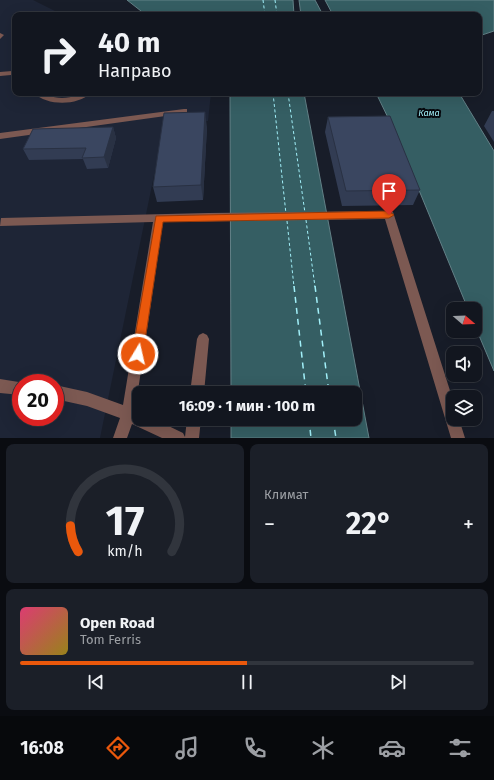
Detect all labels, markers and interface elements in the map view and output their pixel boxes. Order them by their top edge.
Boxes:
text: 40 m [98,26,161,59]
icon: right [32,28,84,80]
text: Направо [98,60,172,82]
water label: Кама [418,108,440,118]
pin [372,174,406,215]
icon: arrive [378,180,400,202]
north arrow [446,302,482,338]
map controls [446,302,482,426]
position arrow [117,333,159,375]
button: sound [446,346,482,382]
speed limit sign: 20 [12,374,64,426]
button: layers [446,390,482,426]
text: 16:09 · 1 мин · 100 m [179,397,315,415]
text: Климат [264,487,308,502]
text: 17 [106,495,144,545]
text: 22° [346,506,392,542]
text: − [264,511,275,538]
text: + [463,511,474,538]
text: km/h [107,542,143,559]
text: Open Road [80,614,155,632]
text: Tom Ferris [80,632,141,647]
icon: previous [85,671,107,693]
icon: pause [236,671,258,693]
icon: next [387,671,409,693]
icon: directions [104,734,132,762]
icon: music [173,734,201,762]
icon: phone [241,734,269,762]
icon: climate [309,734,337,762]
icon: car [378,734,406,762]
icon: filters [446,734,474,762]
text: 16:08 [20,737,64,759]

